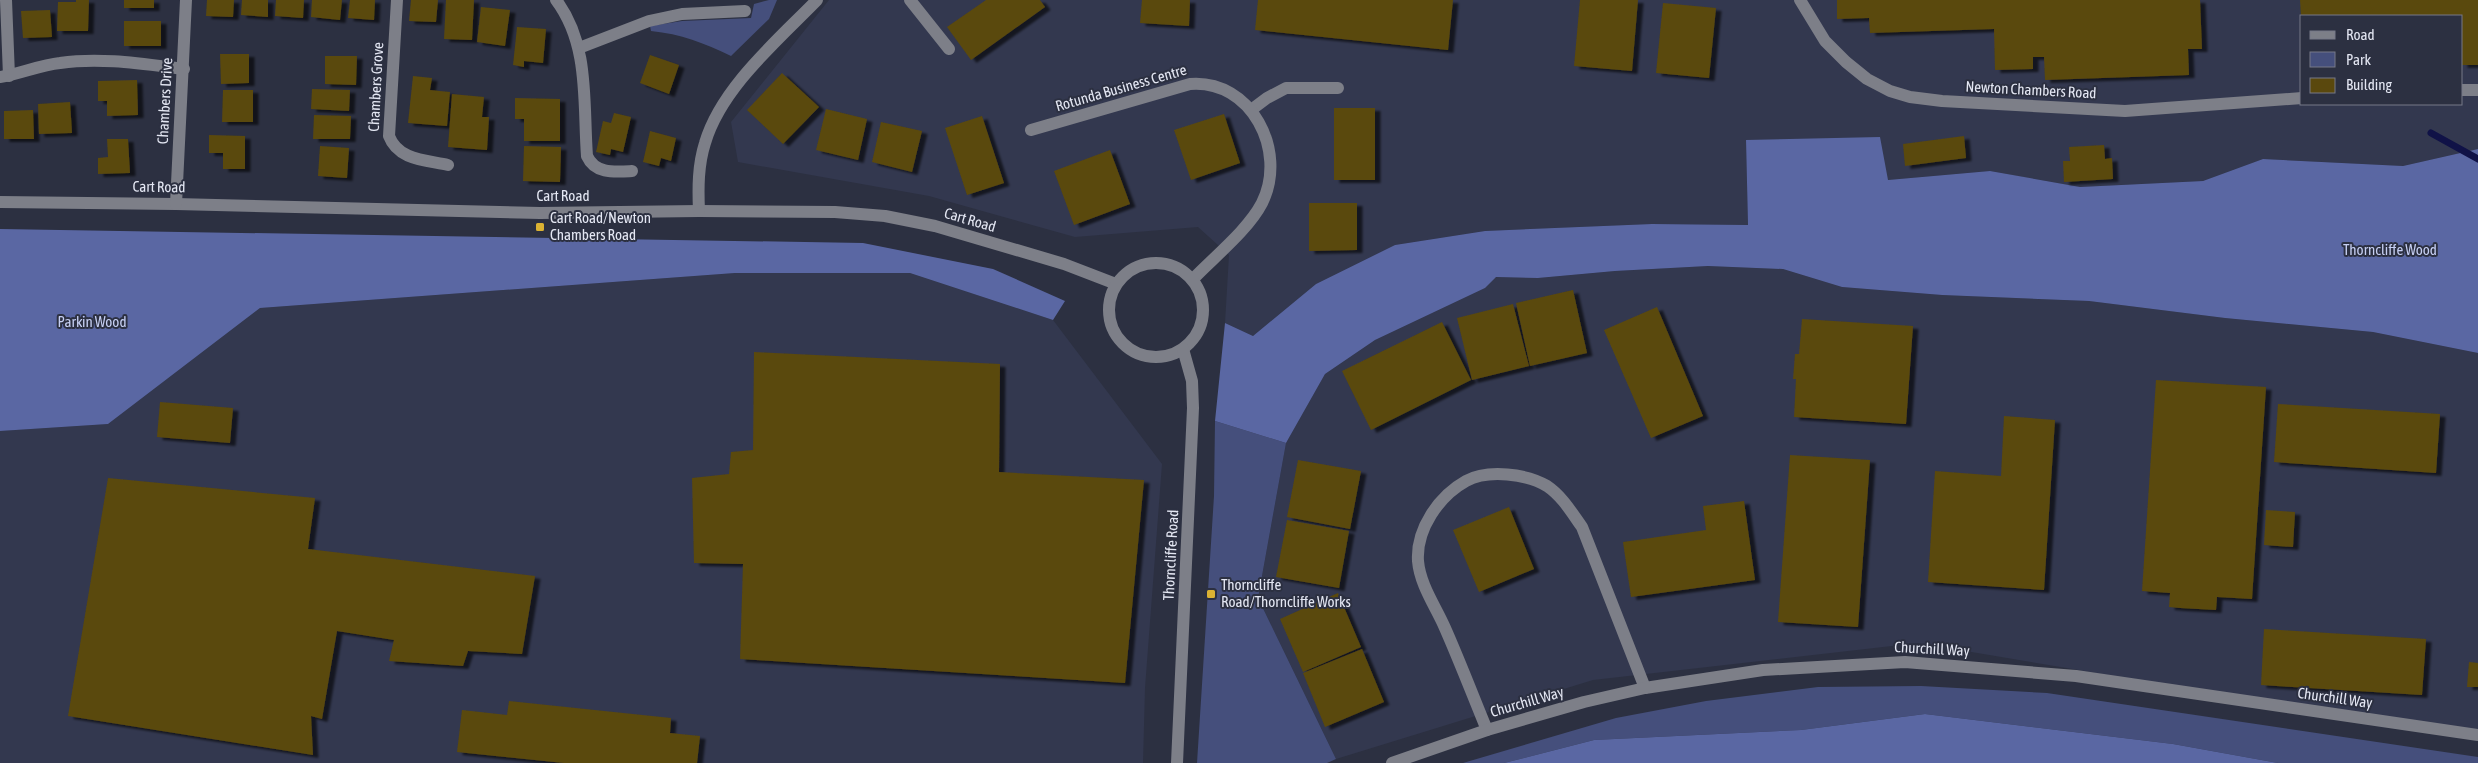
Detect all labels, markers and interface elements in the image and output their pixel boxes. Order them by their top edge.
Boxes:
legend [2300,15,2463,105]
text: Road [2346,26,2375,43]
street label: Chambers Grove [365,42,386,132]
text: Park [2346,51,2371,68]
street label: Chambers Drive [154,57,175,145]
street label: Rotunda Business Centre [1053,61,1189,114]
text: Building [2346,76,2392,93]
street label: Newton Chambers Road [1965,78,2097,101]
street label: Cart Road [132,178,186,195]
street label: Cart Road [536,187,590,204]
street label: Cart Road [942,204,998,235]
place label: Cart Road/Newton Chambers Road [550,209,651,243]
marker: Cart Road/Newton Chambers Road [534,221,546,233]
park label: Thorncliffe Wood [2343,241,2437,258]
park label: Parkin Wood [57,313,127,330]
street label: Thorncliffe Road [1160,509,1181,601]
place label: Thorncliffe Road/Thorncliffe Works [1221,576,1351,610]
marker: Thorncliffe Road/Thorncliffe Works [1205,588,1217,600]
street label: Churchill Way [1894,638,1970,659]
street label: Churchill Way [1488,683,1566,720]
street label: Churchill Way [2296,684,2374,711]

